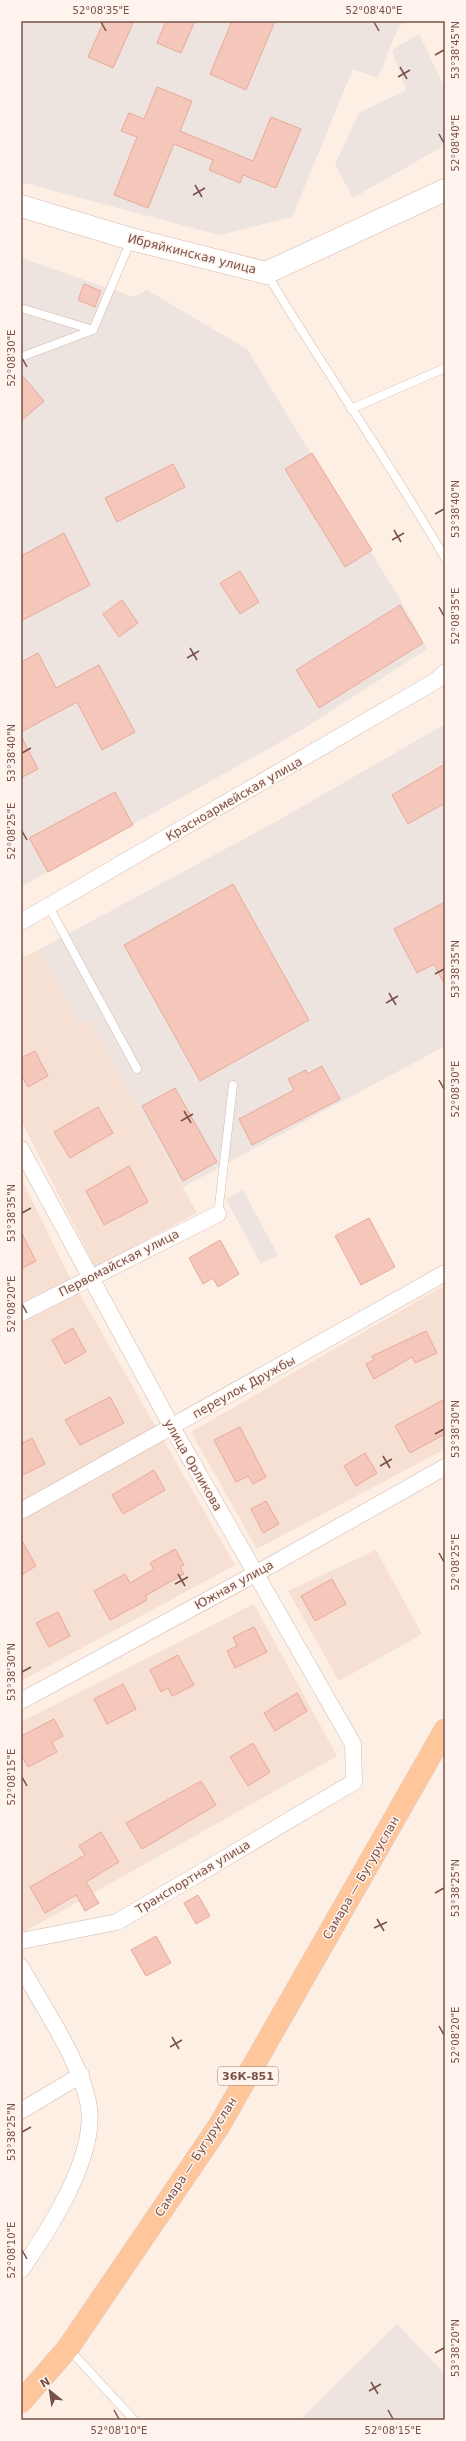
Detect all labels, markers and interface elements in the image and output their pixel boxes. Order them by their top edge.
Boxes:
text: 52°08'35"E [73,5,129,16]
text: 52°08'40"E [346,5,402,16]
text: 53°38'45"N [450,21,461,79]
text: 52°08'40"E [450,115,461,171]
street label: Ибряйкинская улица [126,231,258,277]
text: 52°08'30"E [6,330,17,386]
text: 53°38'40"N [450,480,461,538]
text: 52°08'35"E [450,588,461,644]
text: 53°38'40"N [6,724,17,782]
street label: Красноармейская улица [163,754,305,844]
text: 52°08'25"E [6,803,17,859]
text: 53°38'35"N [450,940,461,998]
text: 52°08'30"E [450,1061,461,1117]
text: 53°38'35"N [6,1184,17,1242]
street label: Первомайская улица [57,1227,181,1299]
text: 52°08'20"E [6,1276,17,1332]
street label: переулок Дружбы [190,1353,298,1421]
text: 53°38'30"N [450,1400,461,1458]
street label: улица Орликова [161,1417,225,1513]
text: 52°08'25"E [450,1534,461,1590]
street label: Южная улица [192,1558,276,1612]
text: 53°38'30"N [6,1643,17,1701]
text: 52°08'15"E [6,1749,17,1805]
street label: Самара — Бугуруслан [320,1814,402,1942]
street label: Транспортная улица [132,1837,253,1917]
text: 53°38'25"N [450,1859,461,1917]
text: 52°08'20"E [450,2007,461,2063]
road number: 36К-851 [218,2067,278,2085]
street label: Самара — Бугуруслан [152,2095,240,2219]
text: 53°38'25"N [6,2103,17,2161]
text: 52°08'10"E [6,2222,17,2278]
text: 53°38'20"N [450,2319,461,2377]
north arrow [30,2371,70,2411]
text: N [38,2375,52,2391]
text: 52°08'10"E [91,2425,147,2436]
text: 52°08'15"E [365,2425,421,2436]

